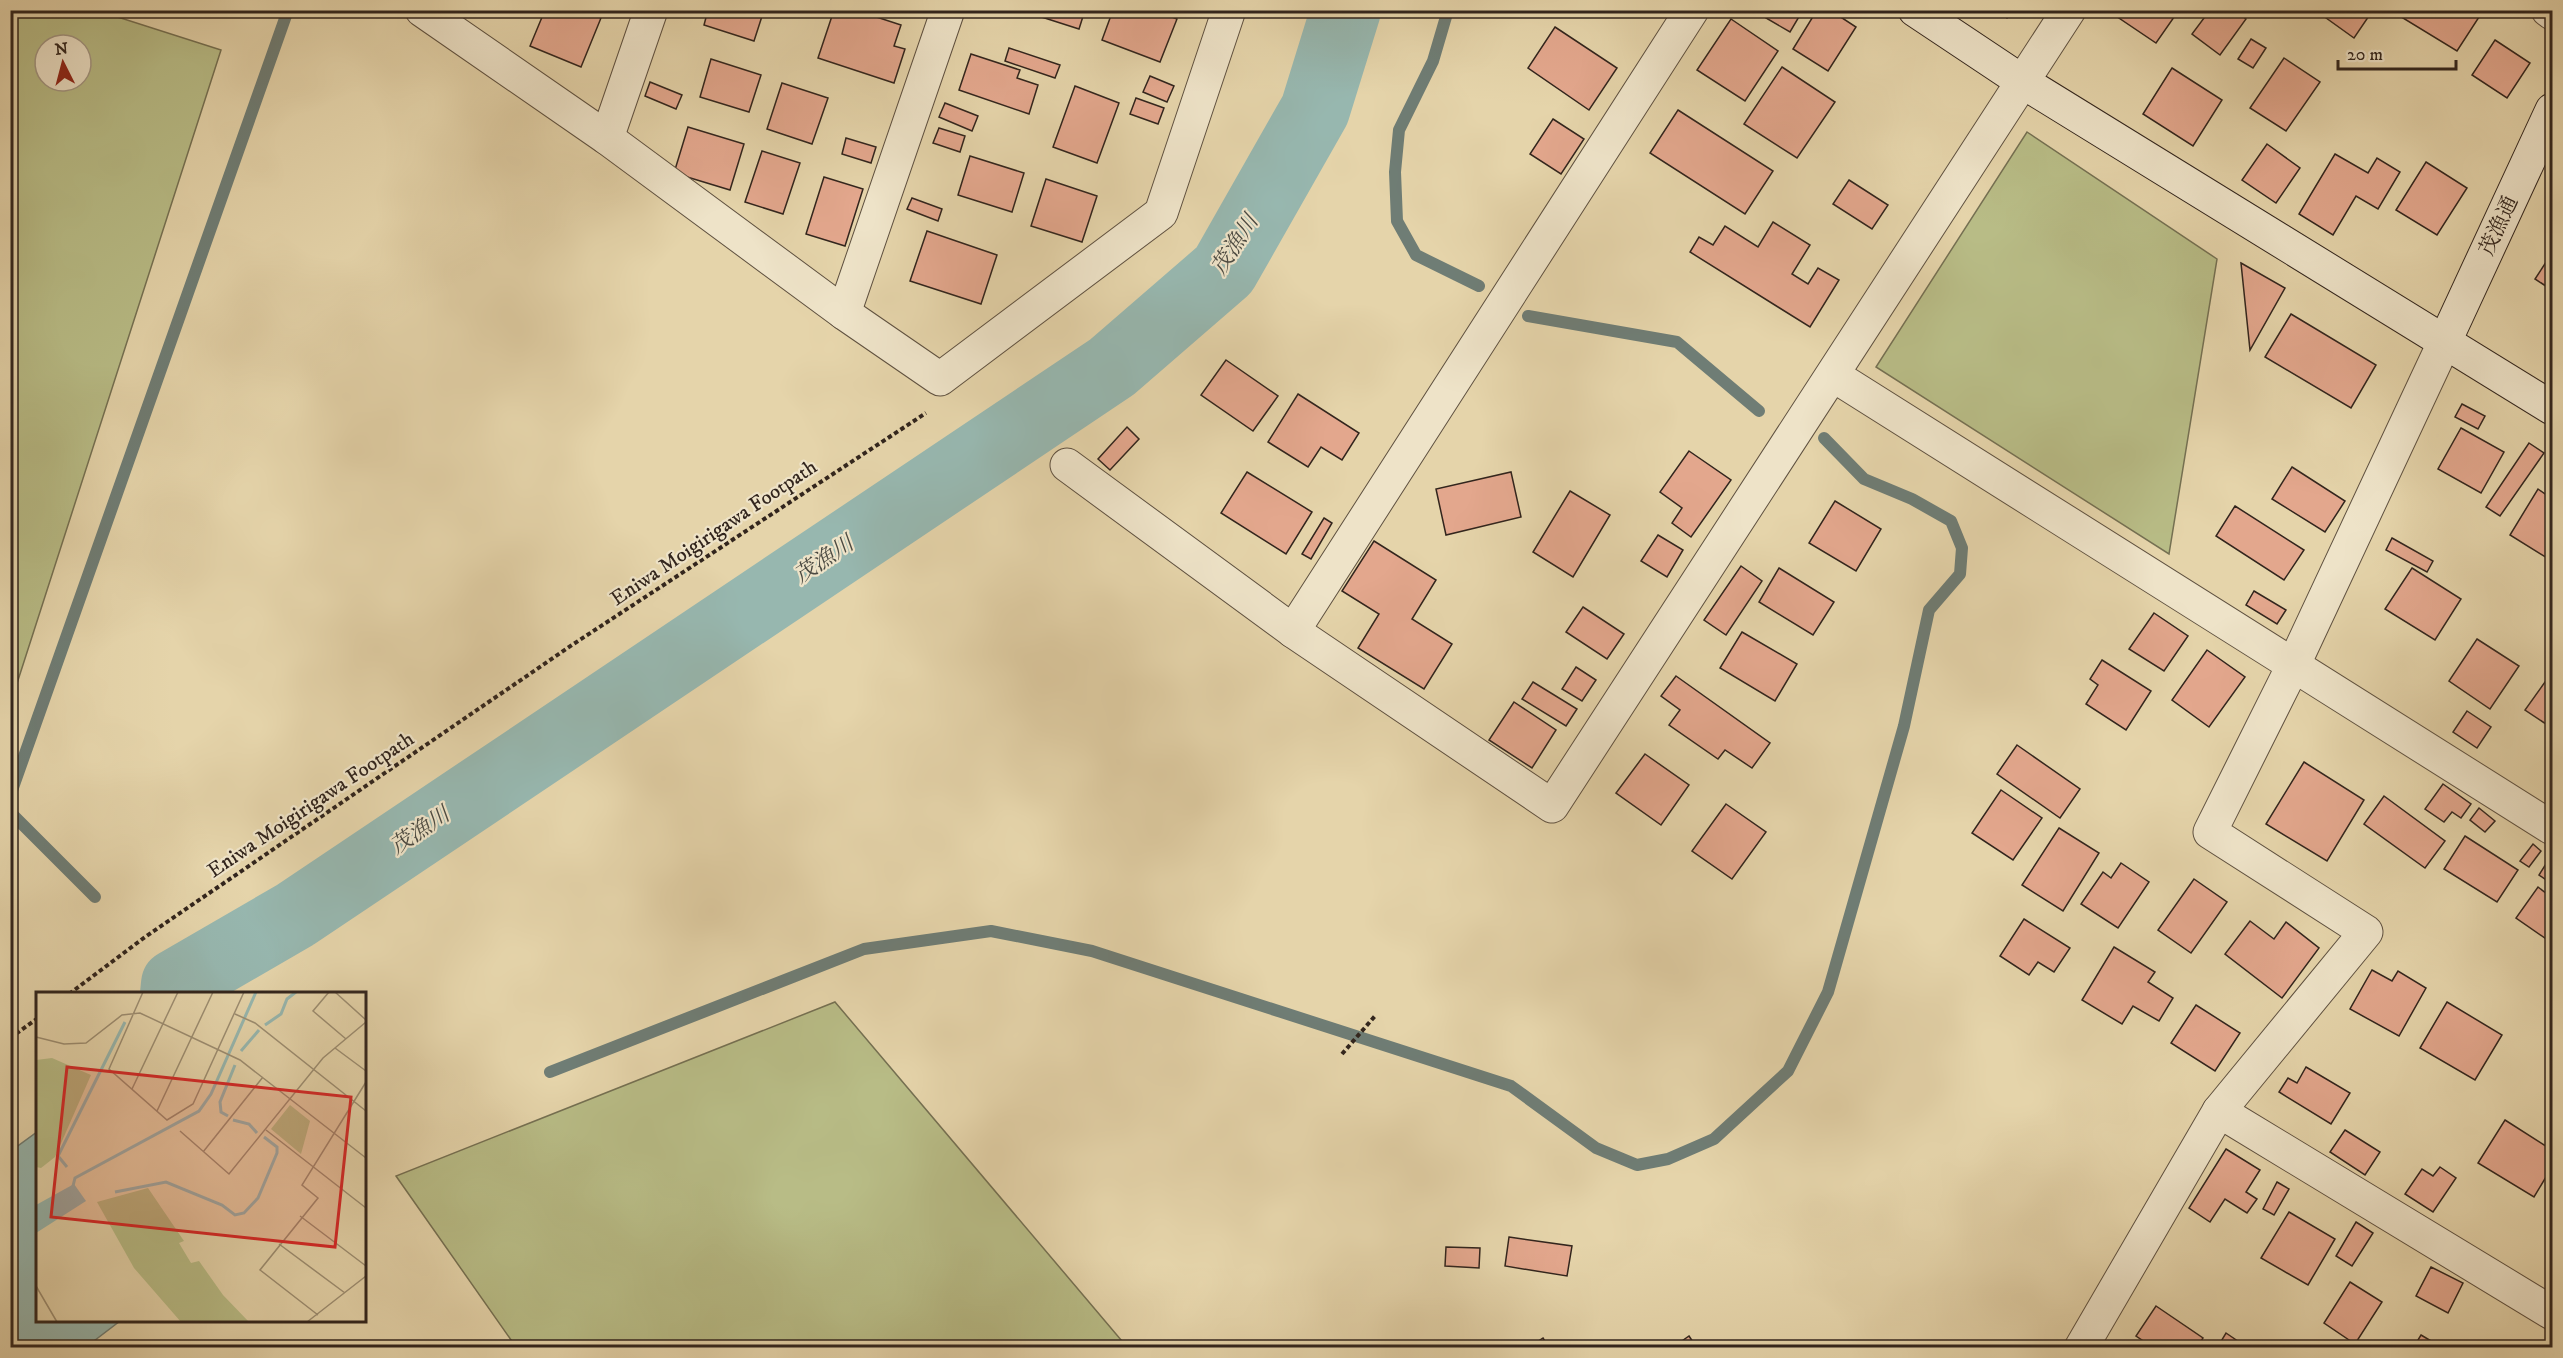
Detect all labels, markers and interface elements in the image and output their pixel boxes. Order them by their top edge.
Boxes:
north arrow [33,33,93,93]
scale bar [2338,33,2456,71]
text: N [54,38,69,60]
text: 20 m [2347,44,2383,66]
street label: 茂漁通 [2474,192,2524,260]
water label: 茂漁川 [1206,208,1265,280]
street label: Eniwa Moigirigawa Footpath [606,454,822,612]
water label: 茂漁川 [789,529,861,590]
street label: Eniwa Moigirigawa Footpath [203,726,419,884]
water label: 茂漁川 [385,800,457,861]
inset map [36,992,366,1322]

